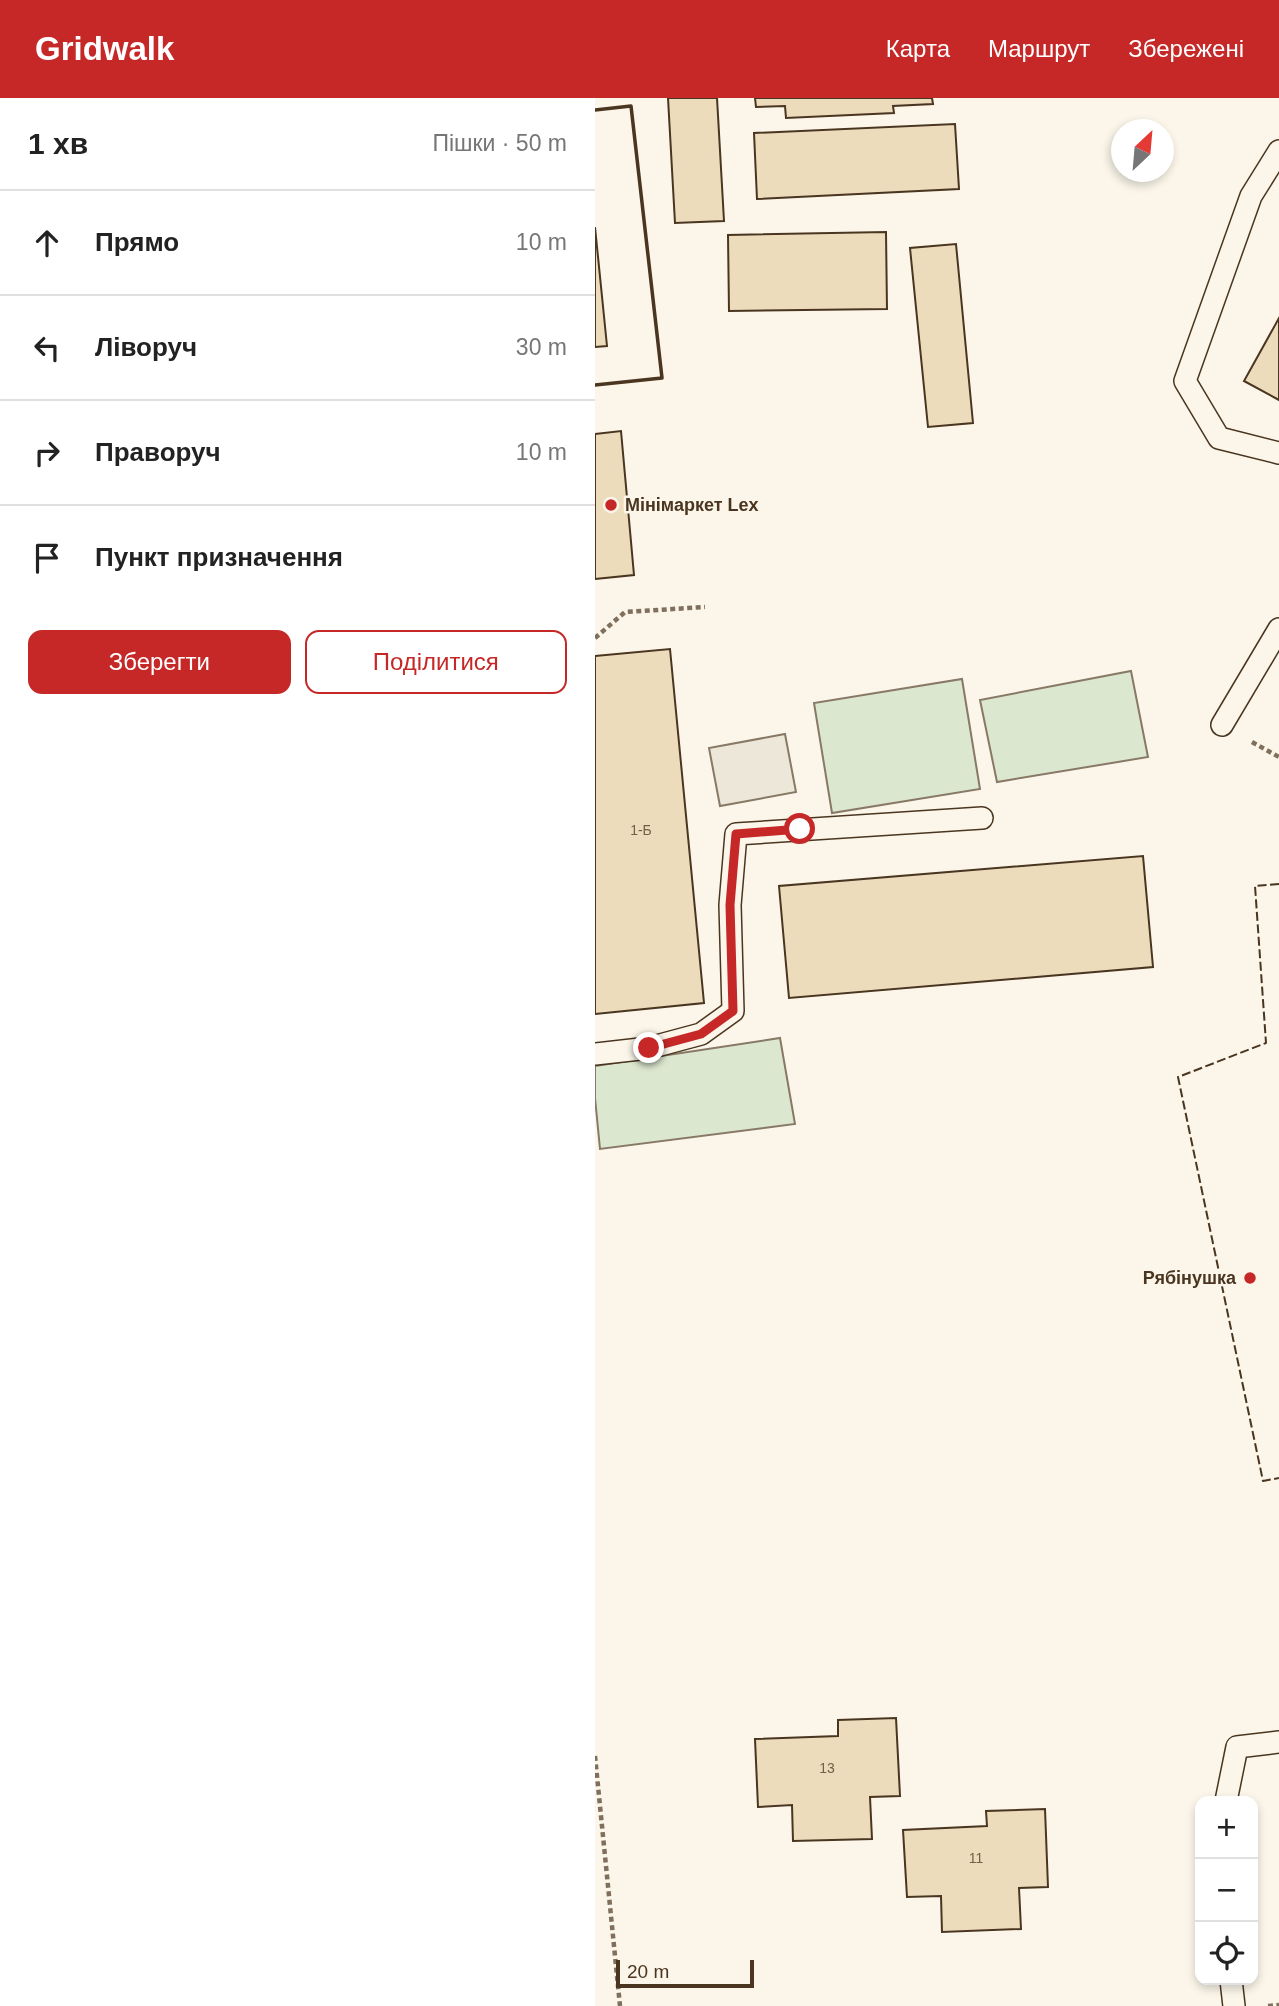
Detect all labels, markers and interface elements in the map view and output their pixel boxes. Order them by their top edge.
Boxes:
text: Gridwalk [35,30,174,67]
text: Карта [886,35,950,62]
text: Маршрут [988,35,1090,62]
text: Збережені [1128,35,1244,62]
north arrow [1111,119,1174,182]
text: 1 хв [28,127,88,160]
text: Пішки · 50 m [432,130,567,156]
icon: ahead [28,224,66,262]
text: Прямо [95,227,179,257]
text: 10 m [516,229,567,255]
icon: left [28,329,66,367]
text: Ліворуч [95,332,197,362]
text: 30 m [516,334,567,360]
icon: right [28,434,66,472]
text: Праворуч [95,437,221,467]
text: 10 m [516,439,567,465]
place label: Мінімаркет Lex [625,495,759,515]
marker: Мінімаркет Lex [603,497,619,513]
icon: arrive [28,539,66,577]
text: Пункт призначення [95,542,343,572]
button: Зберегти [28,630,291,694]
button: Поділитися [305,630,567,694]
route start [784,813,815,844]
house number: 1-Б [630,822,652,838]
route end [633,1032,664,1063]
place label: Рябінушка [1143,1268,1237,1288]
marker: Рябінушка [1242,1270,1258,1286]
house number: 13 [819,1760,835,1776]
map controls [1195,1796,1258,1985]
button: + [1195,1796,1258,1859]
house number: 11 [969,1850,983,1866]
button: − [1195,1859,1258,1922]
button: locate [1195,1922,1258,1985]
scale bar [616,1957,754,1989]
text: 20 m [627,1961,669,1982]

